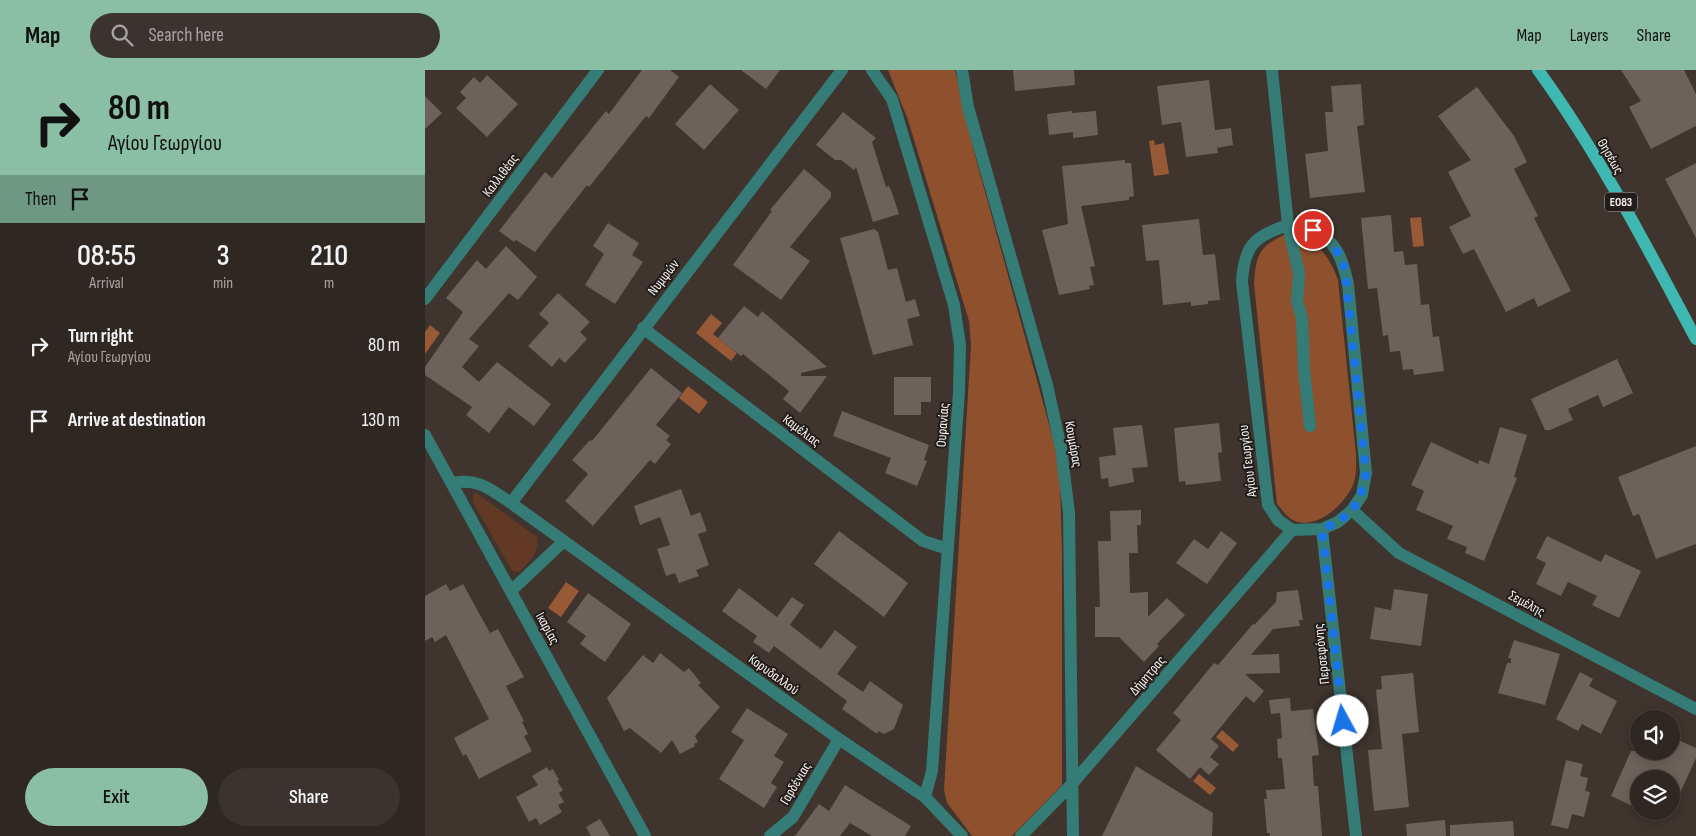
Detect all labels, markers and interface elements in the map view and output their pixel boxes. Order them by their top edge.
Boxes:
search box [90,13,440,58]
text: Map [25,21,60,50]
icon: search [108,21,136,49]
text: Search here [148,24,224,47]
text: Map [1517,25,1542,46]
text: Layers [1570,25,1609,46]
text: Share [1637,25,1671,46]
text: 80 m [108,87,170,130]
icon: right [25,90,90,155]
text: Αγίου Γεωργίου [108,130,222,157]
street label: Θησέως [1594,135,1627,177]
street label: Καλλιθέας [479,150,522,200]
icon: arrive [66,185,94,213]
text: Then [25,188,56,211]
road number: ΕΟ83 [1605,192,1637,212]
pin [1292,209,1334,251]
icon: arrive [1299,216,1327,244]
text: 08:55 [77,238,136,274]
text: 3 [217,238,230,274]
text: 210 [310,238,348,274]
street label: Νυμφών [644,256,683,299]
text: Arrival [89,274,124,293]
text: min [213,274,233,293]
text: m [324,274,334,293]
text: Turn right [68,325,133,348]
icon: right [25,332,53,360]
text: 80 m [368,334,400,357]
text: Αγίου Γεωργίου [68,348,151,367]
street label: Ουρανίας [932,402,953,448]
icon: arrive [25,407,53,435]
text: Arrive at destination [68,409,206,432]
text: 130 m [362,409,400,432]
street label: Καμέλιας [779,411,824,450]
street label: Κουμάρας [1061,420,1086,469]
street label: Αγίου Γεωργίου [1235,424,1260,499]
street label: Σεμέλης [1506,587,1548,620]
street label: Ικαρίας [532,609,563,647]
street label: Περσεφόνης [1310,623,1333,685]
street label: Κορυδαλλού [745,650,802,698]
street label: Δήμητρας [1126,652,1169,699]
position arrow [1316,694,1368,746]
map controls [1630,710,1680,820]
button: sound [1630,710,1680,760]
street label: Γαρδένιας [776,759,815,808]
button: Exit [25,768,208,826]
button: Share [218,768,400,826]
button: layers [1630,770,1680,820]

